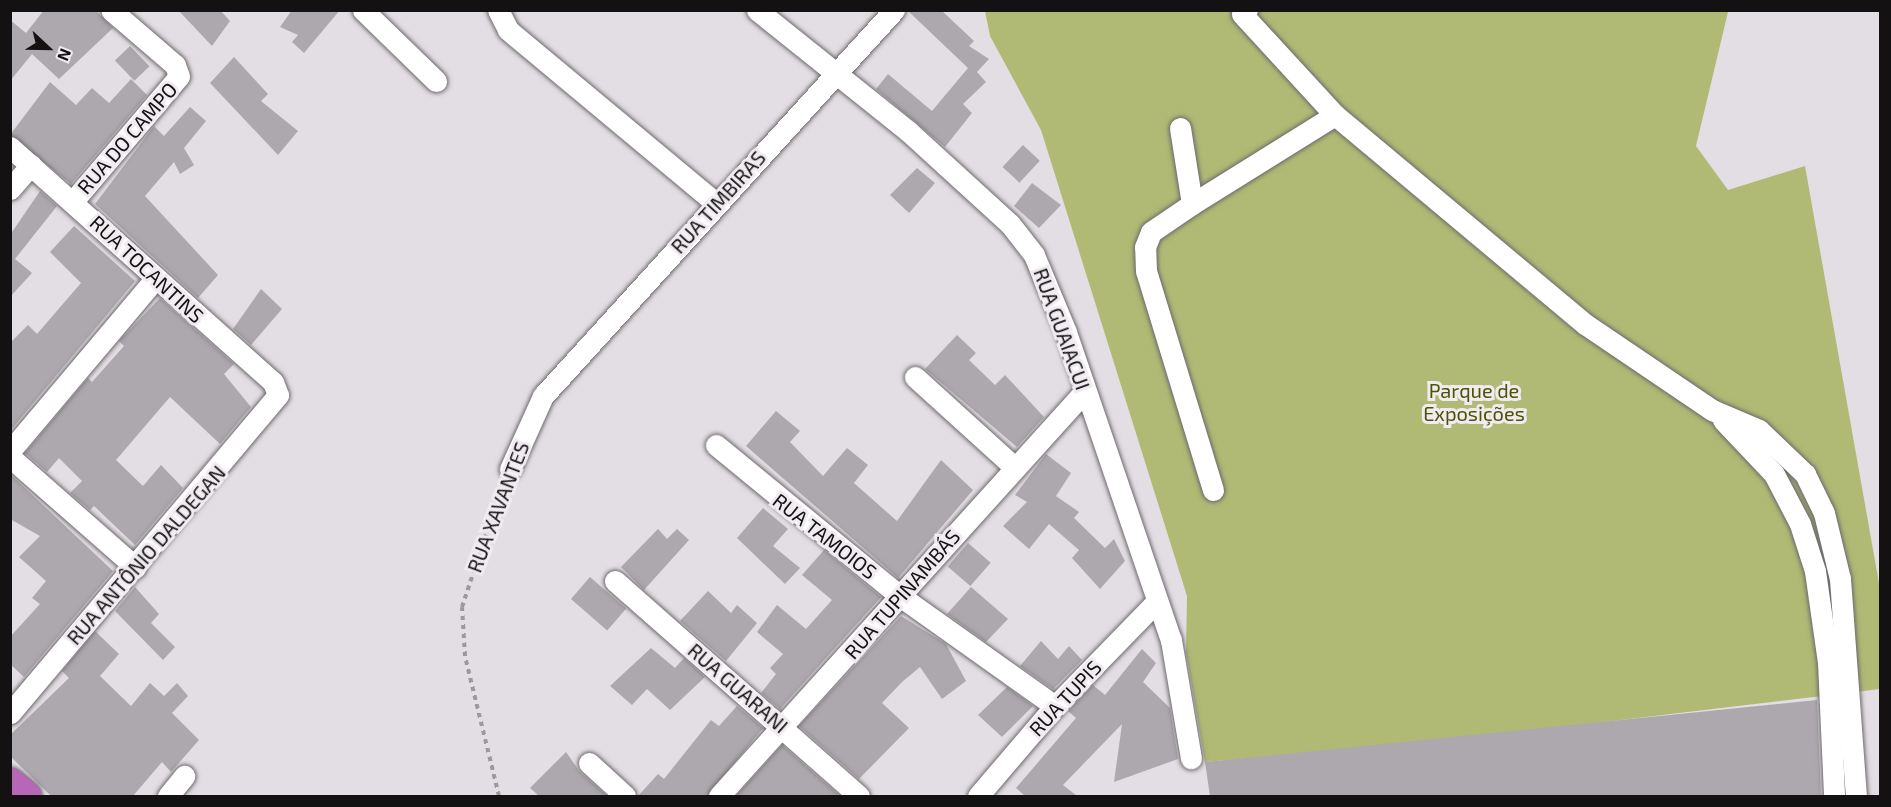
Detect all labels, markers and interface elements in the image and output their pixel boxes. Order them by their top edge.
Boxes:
north arrow [18,18,78,78]
text: N [54,46,76,64]
street label: RUA DO CAMPO [72,77,182,199]
street label: RUA TIMBIRAS [665,145,771,259]
street label: RUA TOCANTINS [85,210,209,328]
street label: RUA GUAIACUI [1029,265,1095,393]
park label: Parque de Exposições [1423,379,1525,426]
street label: RUA XAVANTES [462,438,534,576]
street label: RUA ANTÔNIO DALDEGAN [61,460,231,650]
street label: RUA TAMOIOS [768,488,882,584]
street label: RUA TUPINAMBÁS [839,524,965,664]
street label: RUA GUARANI [683,638,793,738]
street label: RUA TUPIS [1024,655,1106,741]

